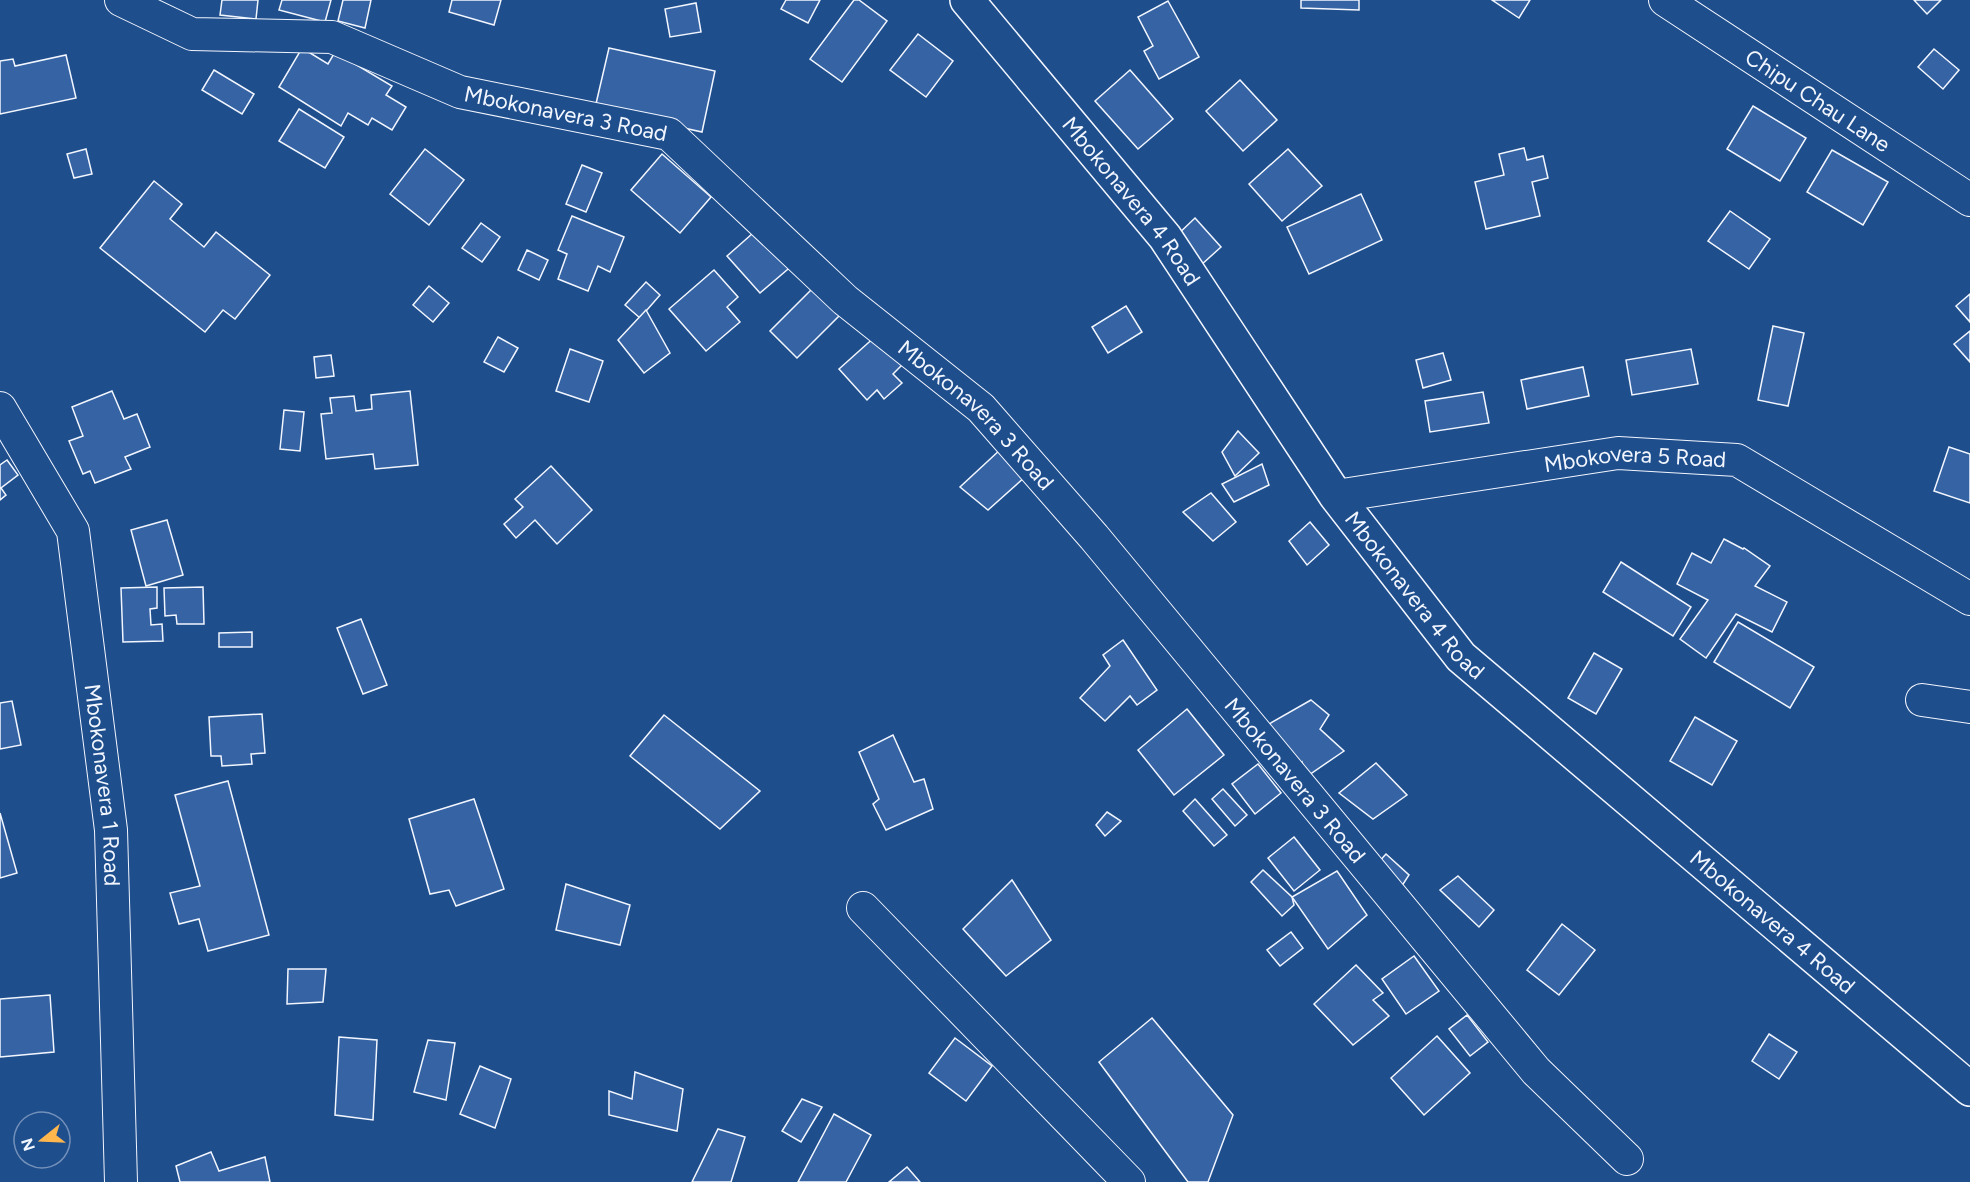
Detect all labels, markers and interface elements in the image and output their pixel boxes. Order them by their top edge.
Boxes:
street label: Chipu Chau Lane [1740,43,1895,158]
street label: Mbokonavera 3 Road [462,80,669,147]
street label: Mbokonavera 4 Road [1056,111,1206,291]
street label: Mbokonavera 3 Road [892,334,1059,496]
street label: Mbokovera 5 Road [1542,440,1727,478]
street label: Mbokonavera 4 Road [1339,506,1490,685]
street label: Mbokonavera 1 Road [79,682,126,887]
street label: Mbokonavera 3 Road [1219,692,1371,869]
street label: Mbokonavera 4 Road [1684,844,1861,1000]
north arrow [12,1110,72,1170]
text: N [17,1136,39,1153]

